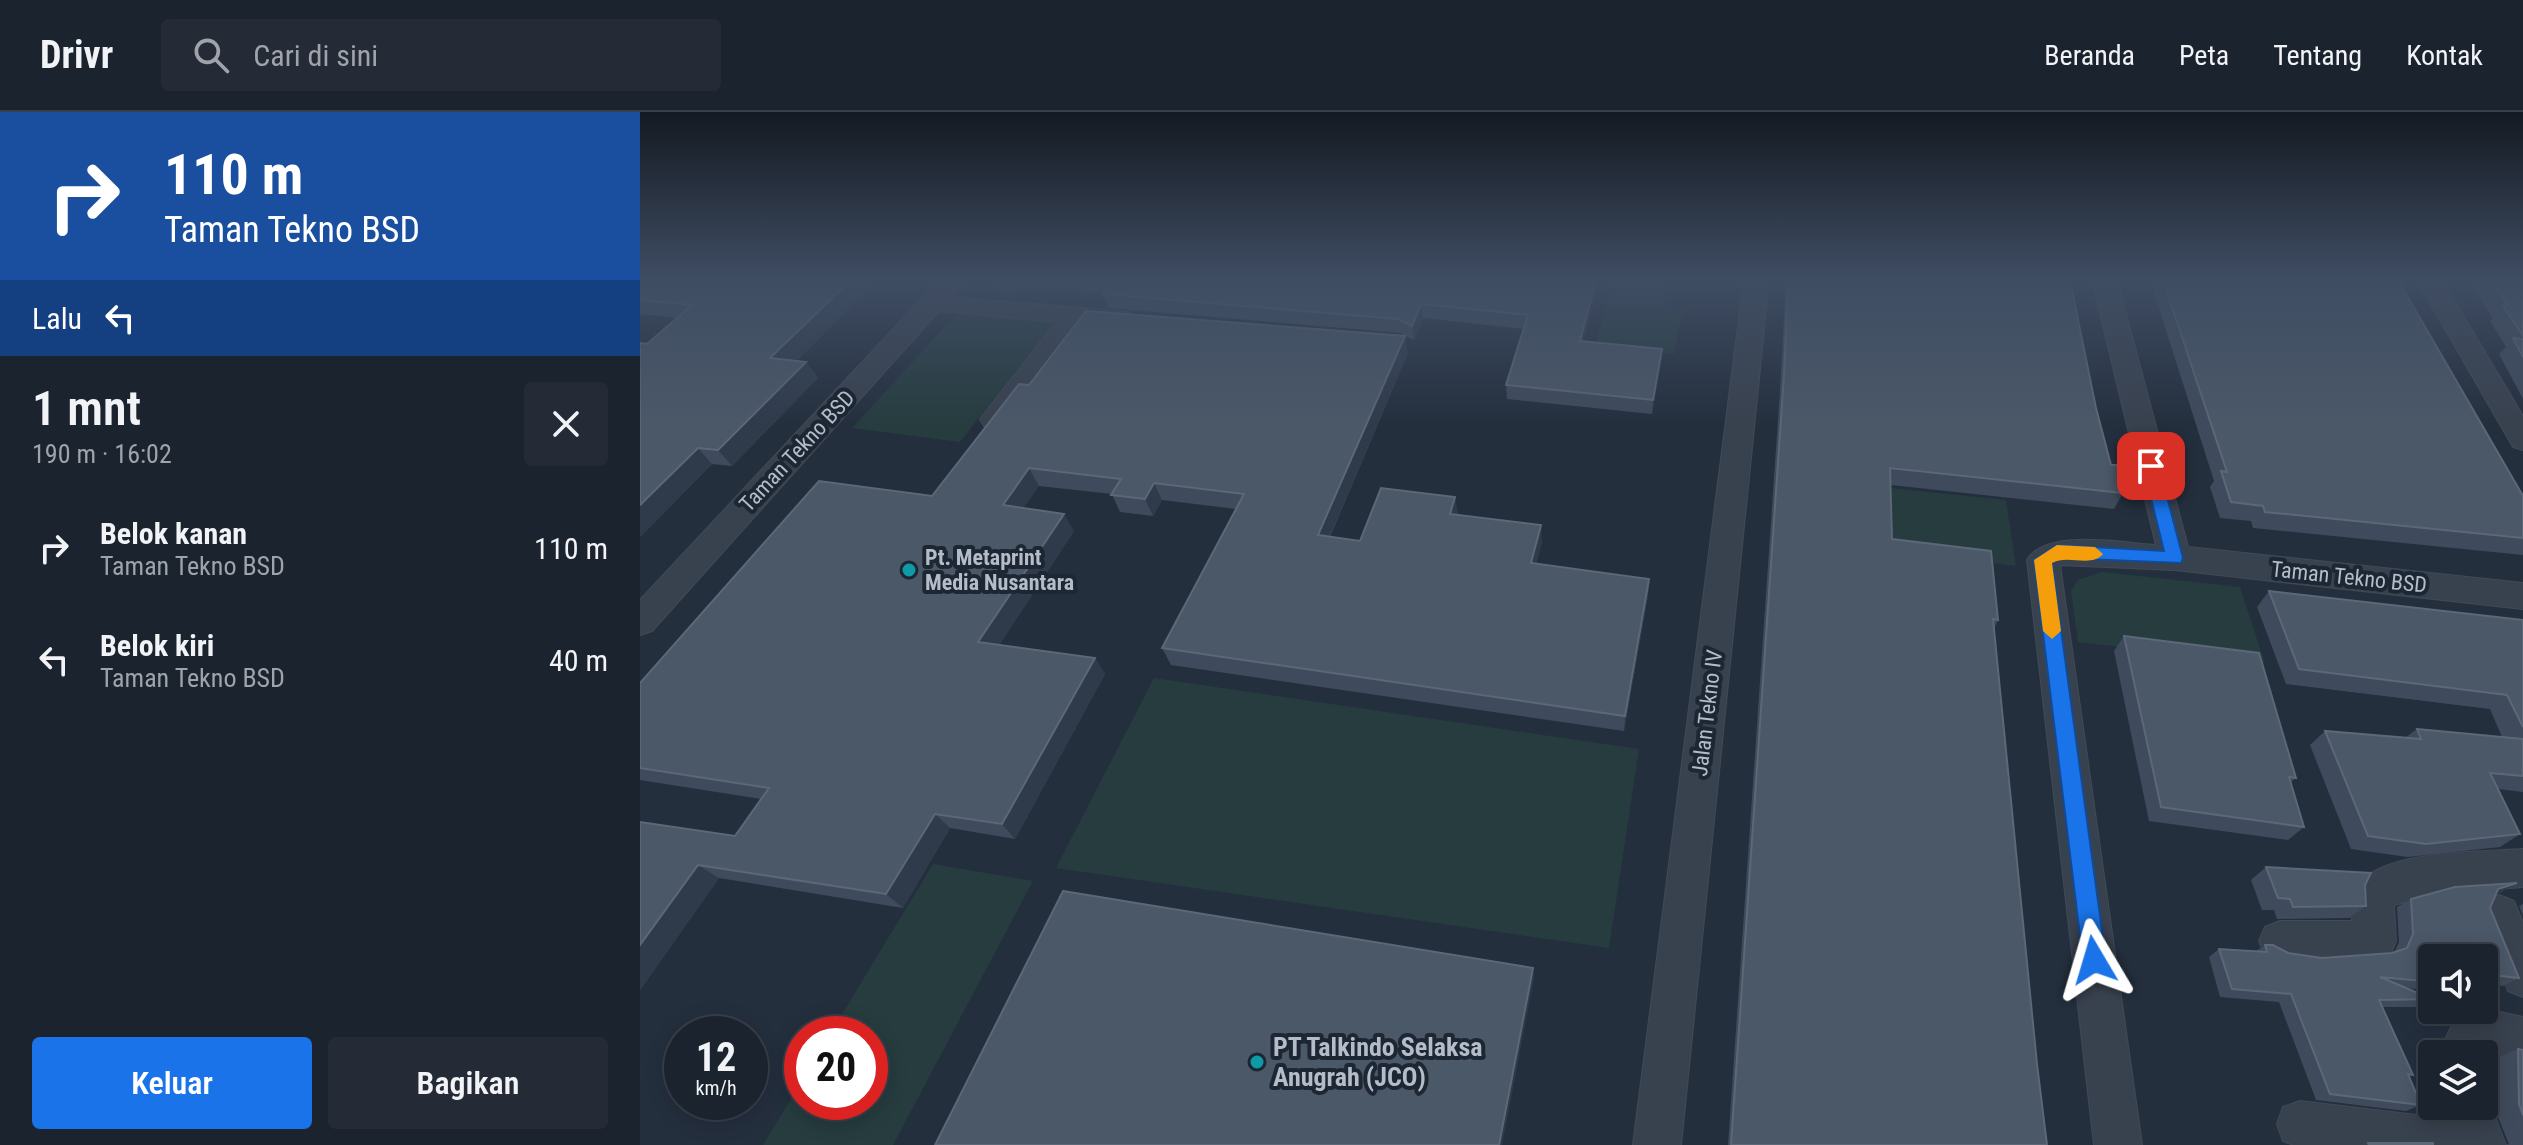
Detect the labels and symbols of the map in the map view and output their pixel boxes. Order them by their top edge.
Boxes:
street label: Taman Tekno BSD [734,385,860,517]
pin [2117,432,2185,500]
place label: Pt. Metaprint Media Nusantara [925,545,1074,595]
street label: Taman Tekno BSD [2270,556,2428,598]
marker: Pt. Metaprint Media Nusantara [900,561,918,579]
street label: Jalan Tekno IV [1687,648,1727,778]
position arrow [2052,918,2136,1002]
speed limit sign: 20 [784,1016,888,1120]
place label: PT Talkindo Selaksa Anugrah (JCO) [1273,1032,1483,1092]
marker: PT Talkindo Selaksa Anugrah (JCO) [1248,1053,1266,1071]

